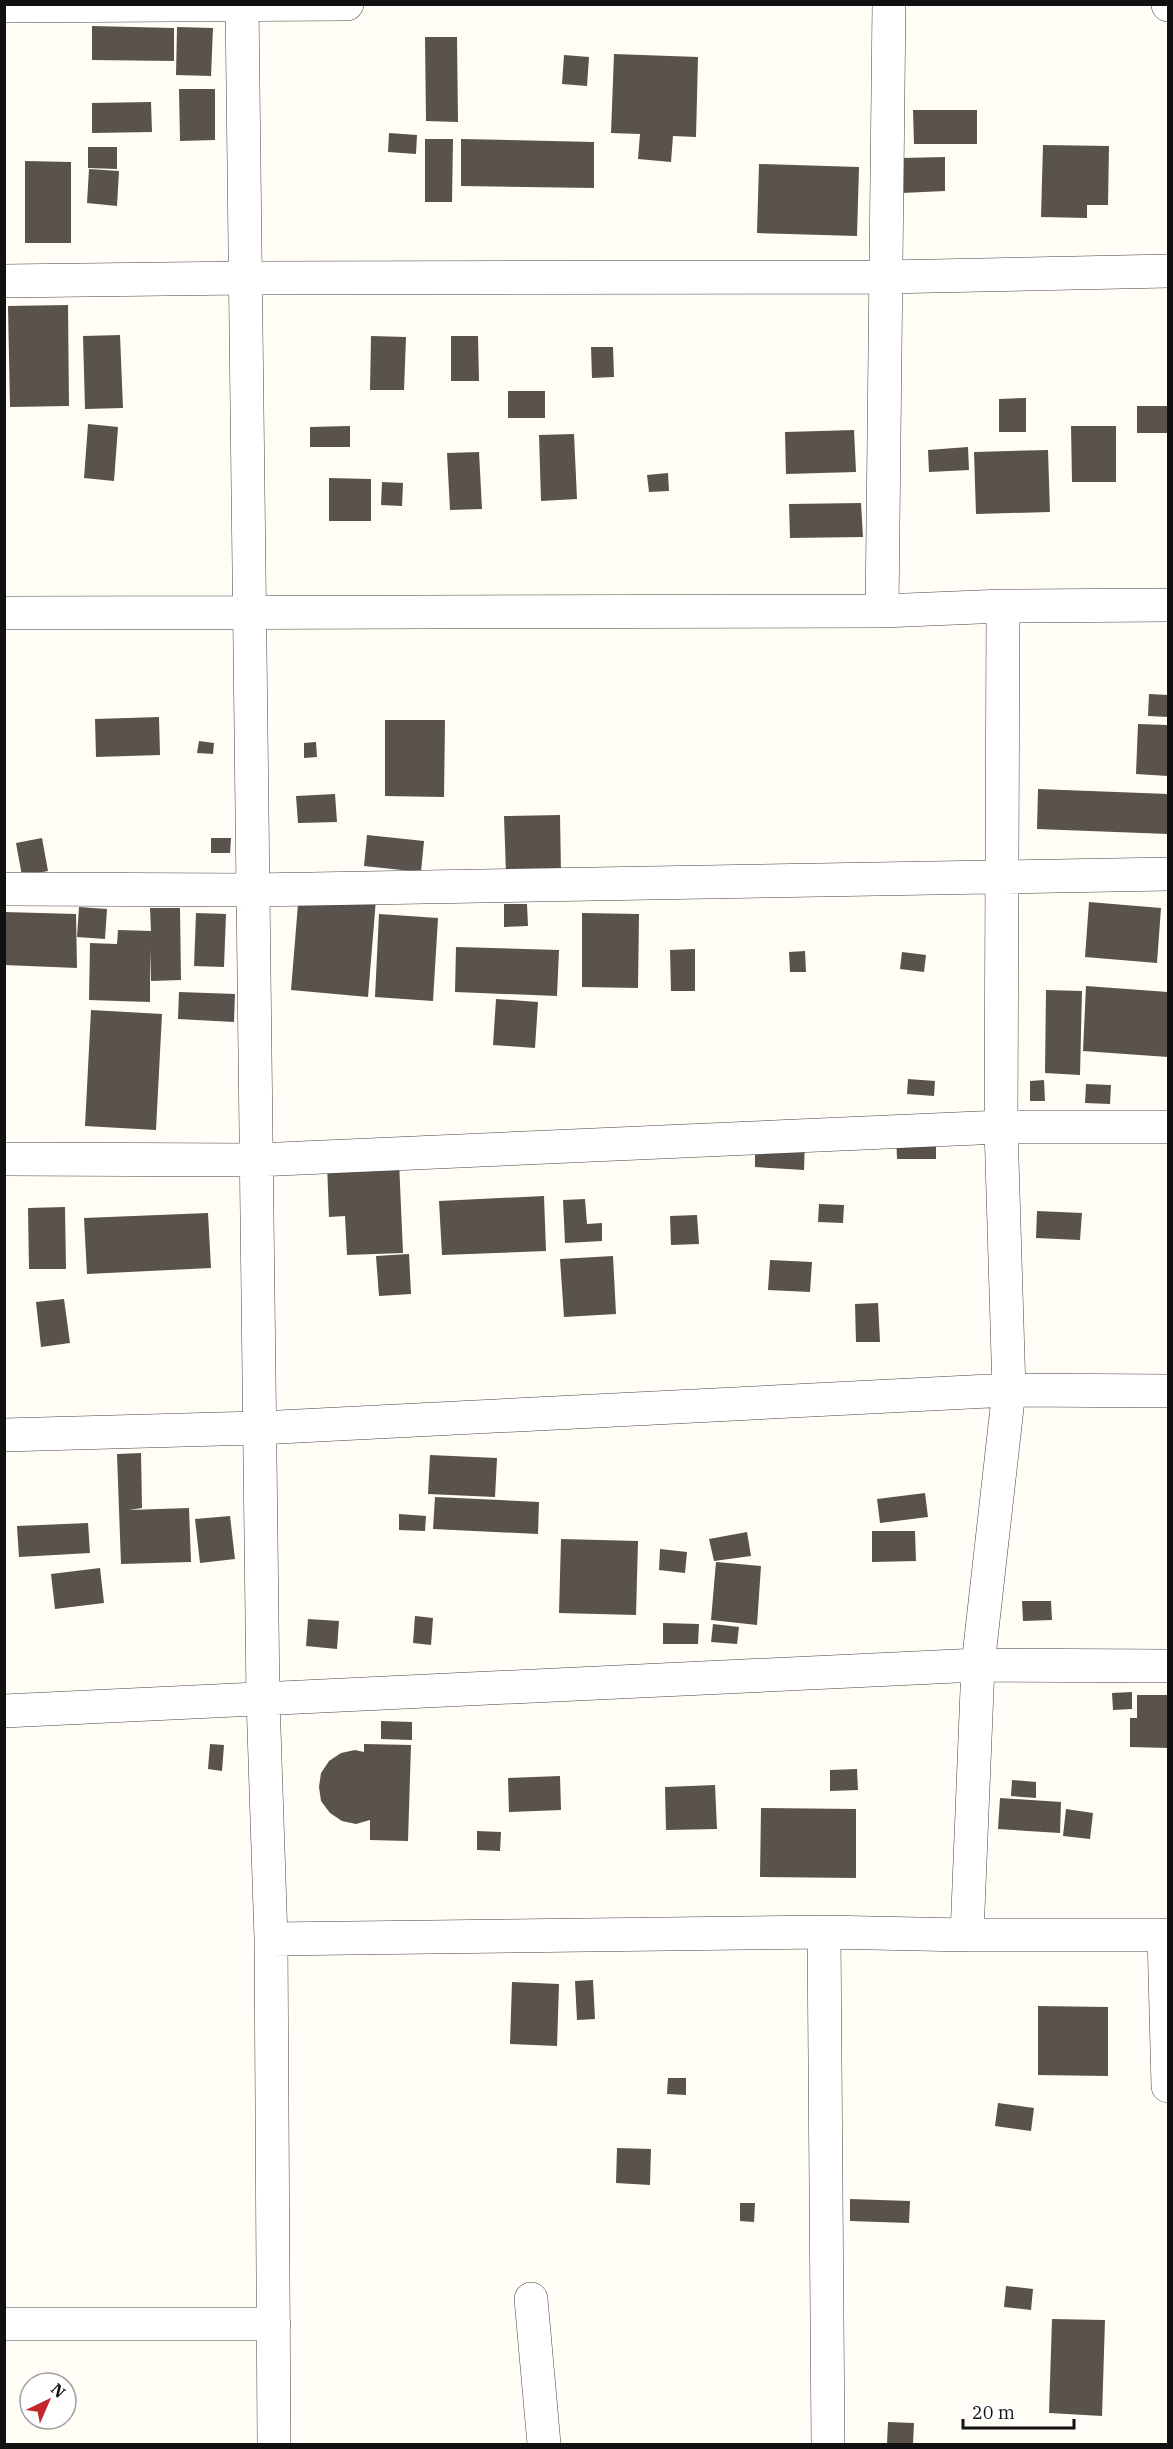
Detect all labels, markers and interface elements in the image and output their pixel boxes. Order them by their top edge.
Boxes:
north arrow [18,2371,78,2431]
text: N [47,2379,70,2402]
scale bar [963,2392,1074,2430]
text: 20 m [972,2401,1015,2424]

